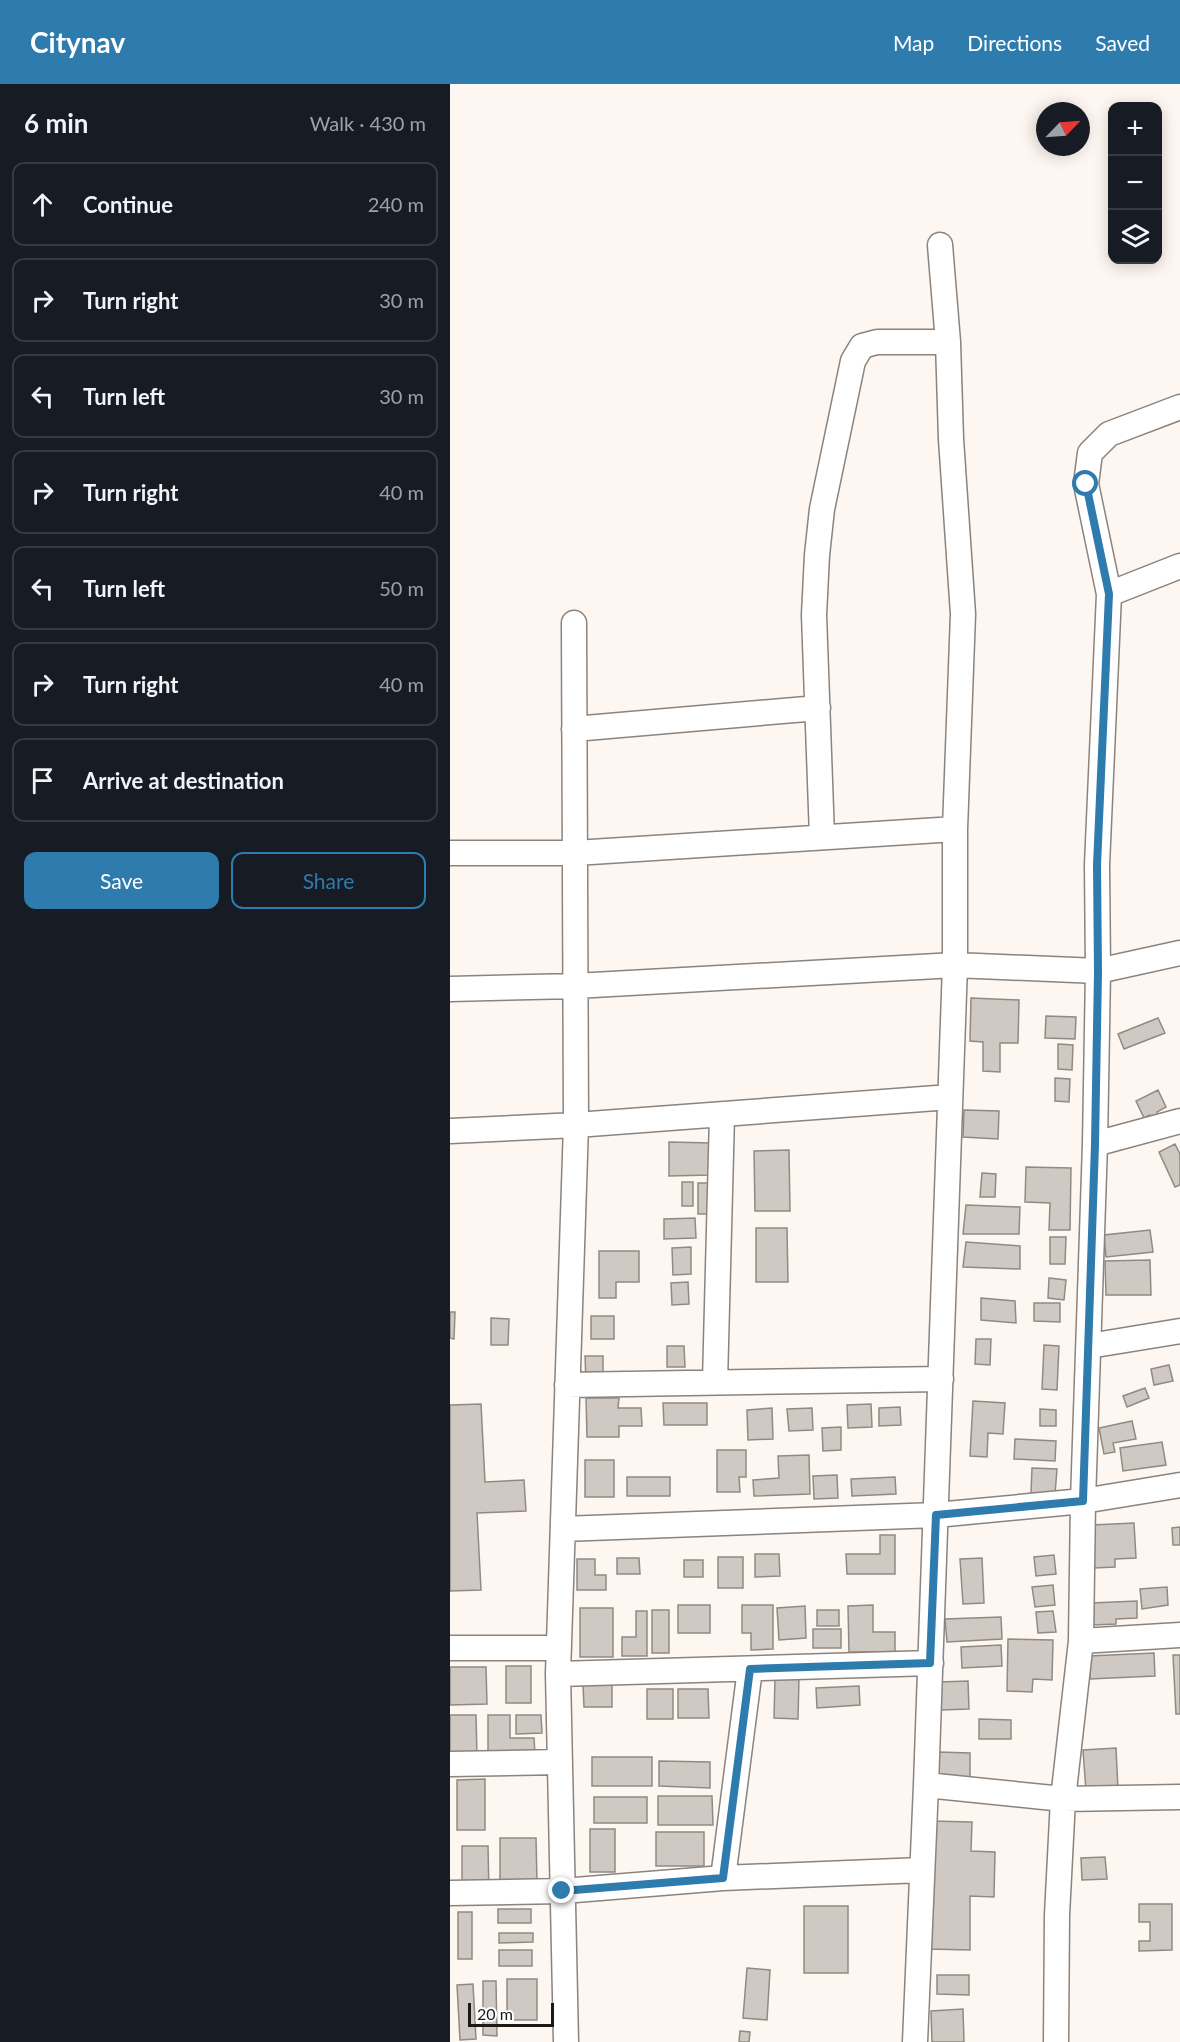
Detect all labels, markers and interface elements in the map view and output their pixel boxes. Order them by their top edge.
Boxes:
text: Citynav [30,25,125,59]
text: Map [893,30,934,55]
text: Directions [967,30,1062,55]
text: Saved [1095,30,1150,55]
north arrow [1036,102,1090,156]
map controls [1108,102,1162,264]
button: + [1108,102,1162,156]
text: 6 min [24,107,88,139]
text: Walk · 430 m [310,111,426,135]
button: − [1108,156,1162,210]
icon: ahead [26,188,59,221]
text: Continue [83,191,173,218]
text: 240 m [368,192,424,216]
button: layers [1108,210,1162,264]
icon: right [26,284,59,317]
text: Turn right [83,287,178,314]
text: 30 m [379,288,424,312]
icon: left [26,380,59,413]
text: Turn left [83,383,165,410]
text: 30 m [379,384,424,408]
route start [1072,470,1098,496]
icon: right [26,476,59,509]
text: Turn right [83,479,178,506]
text: 40 m [379,480,424,504]
icon: left [26,572,59,605]
text: Turn left [83,575,165,602]
text: 50 m [379,576,424,600]
icon: right [26,668,59,701]
text: Turn right [83,671,178,698]
text: 40 m [379,672,424,696]
icon: arrive [26,764,59,797]
text: Arrive at destination [83,767,284,794]
button: Save [24,852,219,909]
button: Share [231,852,426,909]
route end [548,1877,574,1903]
scale bar [468,2000,554,2028]
text: 20 m [477,2004,513,2023]

